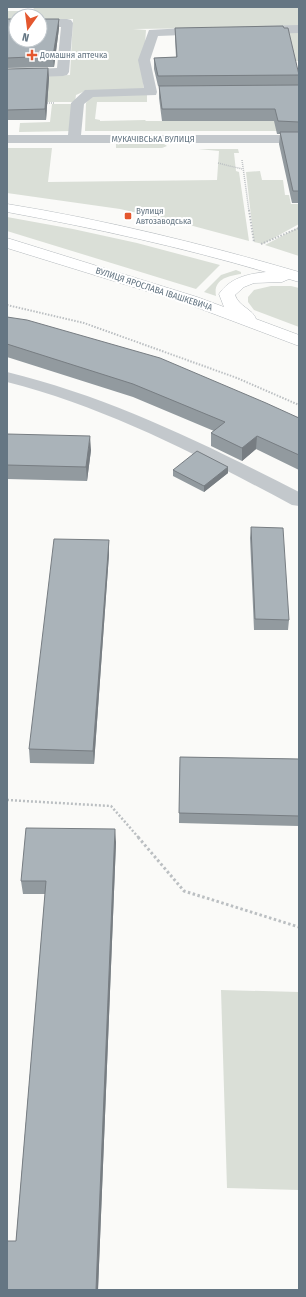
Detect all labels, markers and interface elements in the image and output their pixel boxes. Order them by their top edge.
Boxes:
north arrow [8,8,48,48]
text: N [21,30,30,44]
marker: Домашня аптечка [27,50,37,60]
place label: Домашня аптечка [39,50,108,60]
street label: МУКАЧІВСЬКА ВУЛИЦЯ [111,134,195,144]
place label: Вулиця Автозаводська [136,206,192,226]
marker: Вулиця Автозаводська [123,211,133,221]
street label: ВУЛИЦЯ ЯРОСЛАВА ІВАШКЕВИЧА [94,265,214,313]

